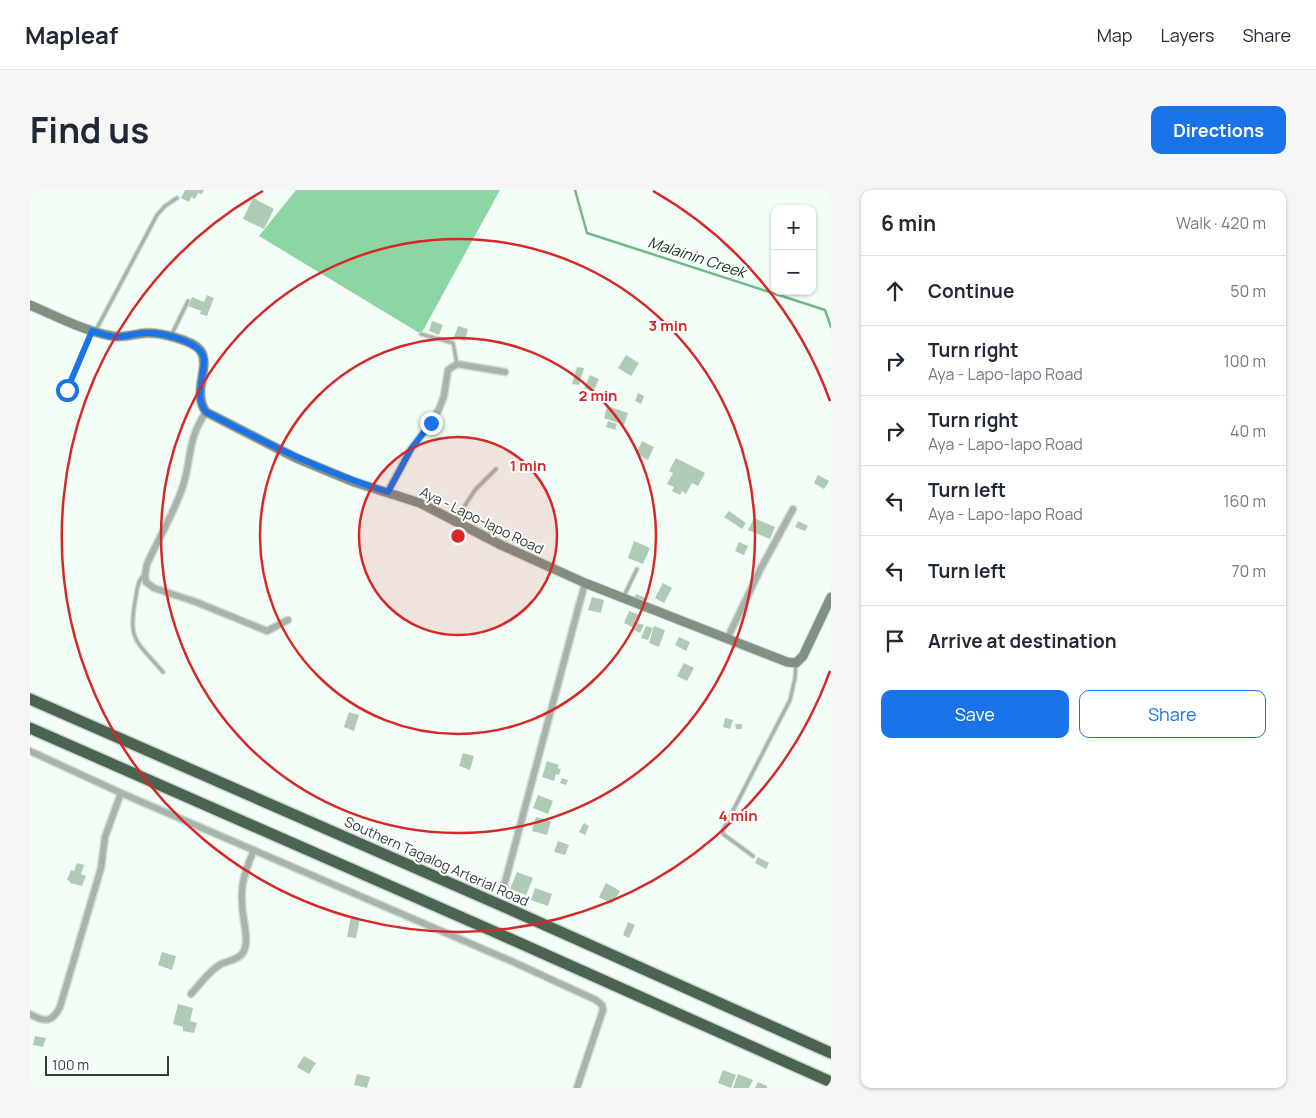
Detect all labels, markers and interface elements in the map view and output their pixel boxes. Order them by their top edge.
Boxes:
text: Mapleaf [25,18,118,51]
text: Map [1097,23,1132,47]
text: Layers [1160,23,1214,47]
text: Share [1242,23,1291,47]
text: Find us [30,106,149,154]
button: Directions [1151,106,1286,154]
map controls [771,205,816,295]
button: + [771,205,816,250]
text: 6 min [881,209,936,237]
text: Walk · 420 m [1176,212,1266,234]
water label: Malainin Creek [645,231,751,283]
button: − [771,250,816,295]
icon: ahead [881,277,909,305]
text: Continue [928,278,1014,304]
text: 50 m [1230,280,1266,302]
text: 3 min [649,315,687,336]
text: Turn right [928,337,1018,363]
icon: right [881,347,909,375]
text: 100 m [1223,350,1266,372]
text: Aya - Lapo-lapo Road [928,363,1083,385]
route start [56,379,79,402]
text: 2 min [578,385,618,406]
text: Turn right [928,407,1018,433]
route end [420,412,443,435]
icon: right [881,417,909,445]
text: 40 m [1230,420,1266,442]
text: Aya - Lapo-lapo Road [928,433,1083,455]
text: 1 min [510,455,546,476]
text: Turn left [928,477,1006,503]
street label: Aya - Lapo-lapo Road [417,482,547,558]
icon: left [881,487,909,515]
text: 160 m [1223,490,1266,512]
text: Aya - Lapo-lapo Road [928,503,1083,525]
centre of rings [449,527,467,545]
icon: left [881,557,909,585]
text: Turn left [928,558,1006,584]
text: 70 m [1231,560,1266,582]
icon: arrive [881,627,909,655]
text: Arrive at destination [928,628,1117,654]
button: Save [881,690,1069,738]
button: Share [1079,690,1266,738]
text: 4 min [718,805,758,826]
street label: Southern Tagalog Arterial Road [342,812,532,910]
scale bar [45,1053,169,1076]
text: 100 m [52,1055,89,1074]

